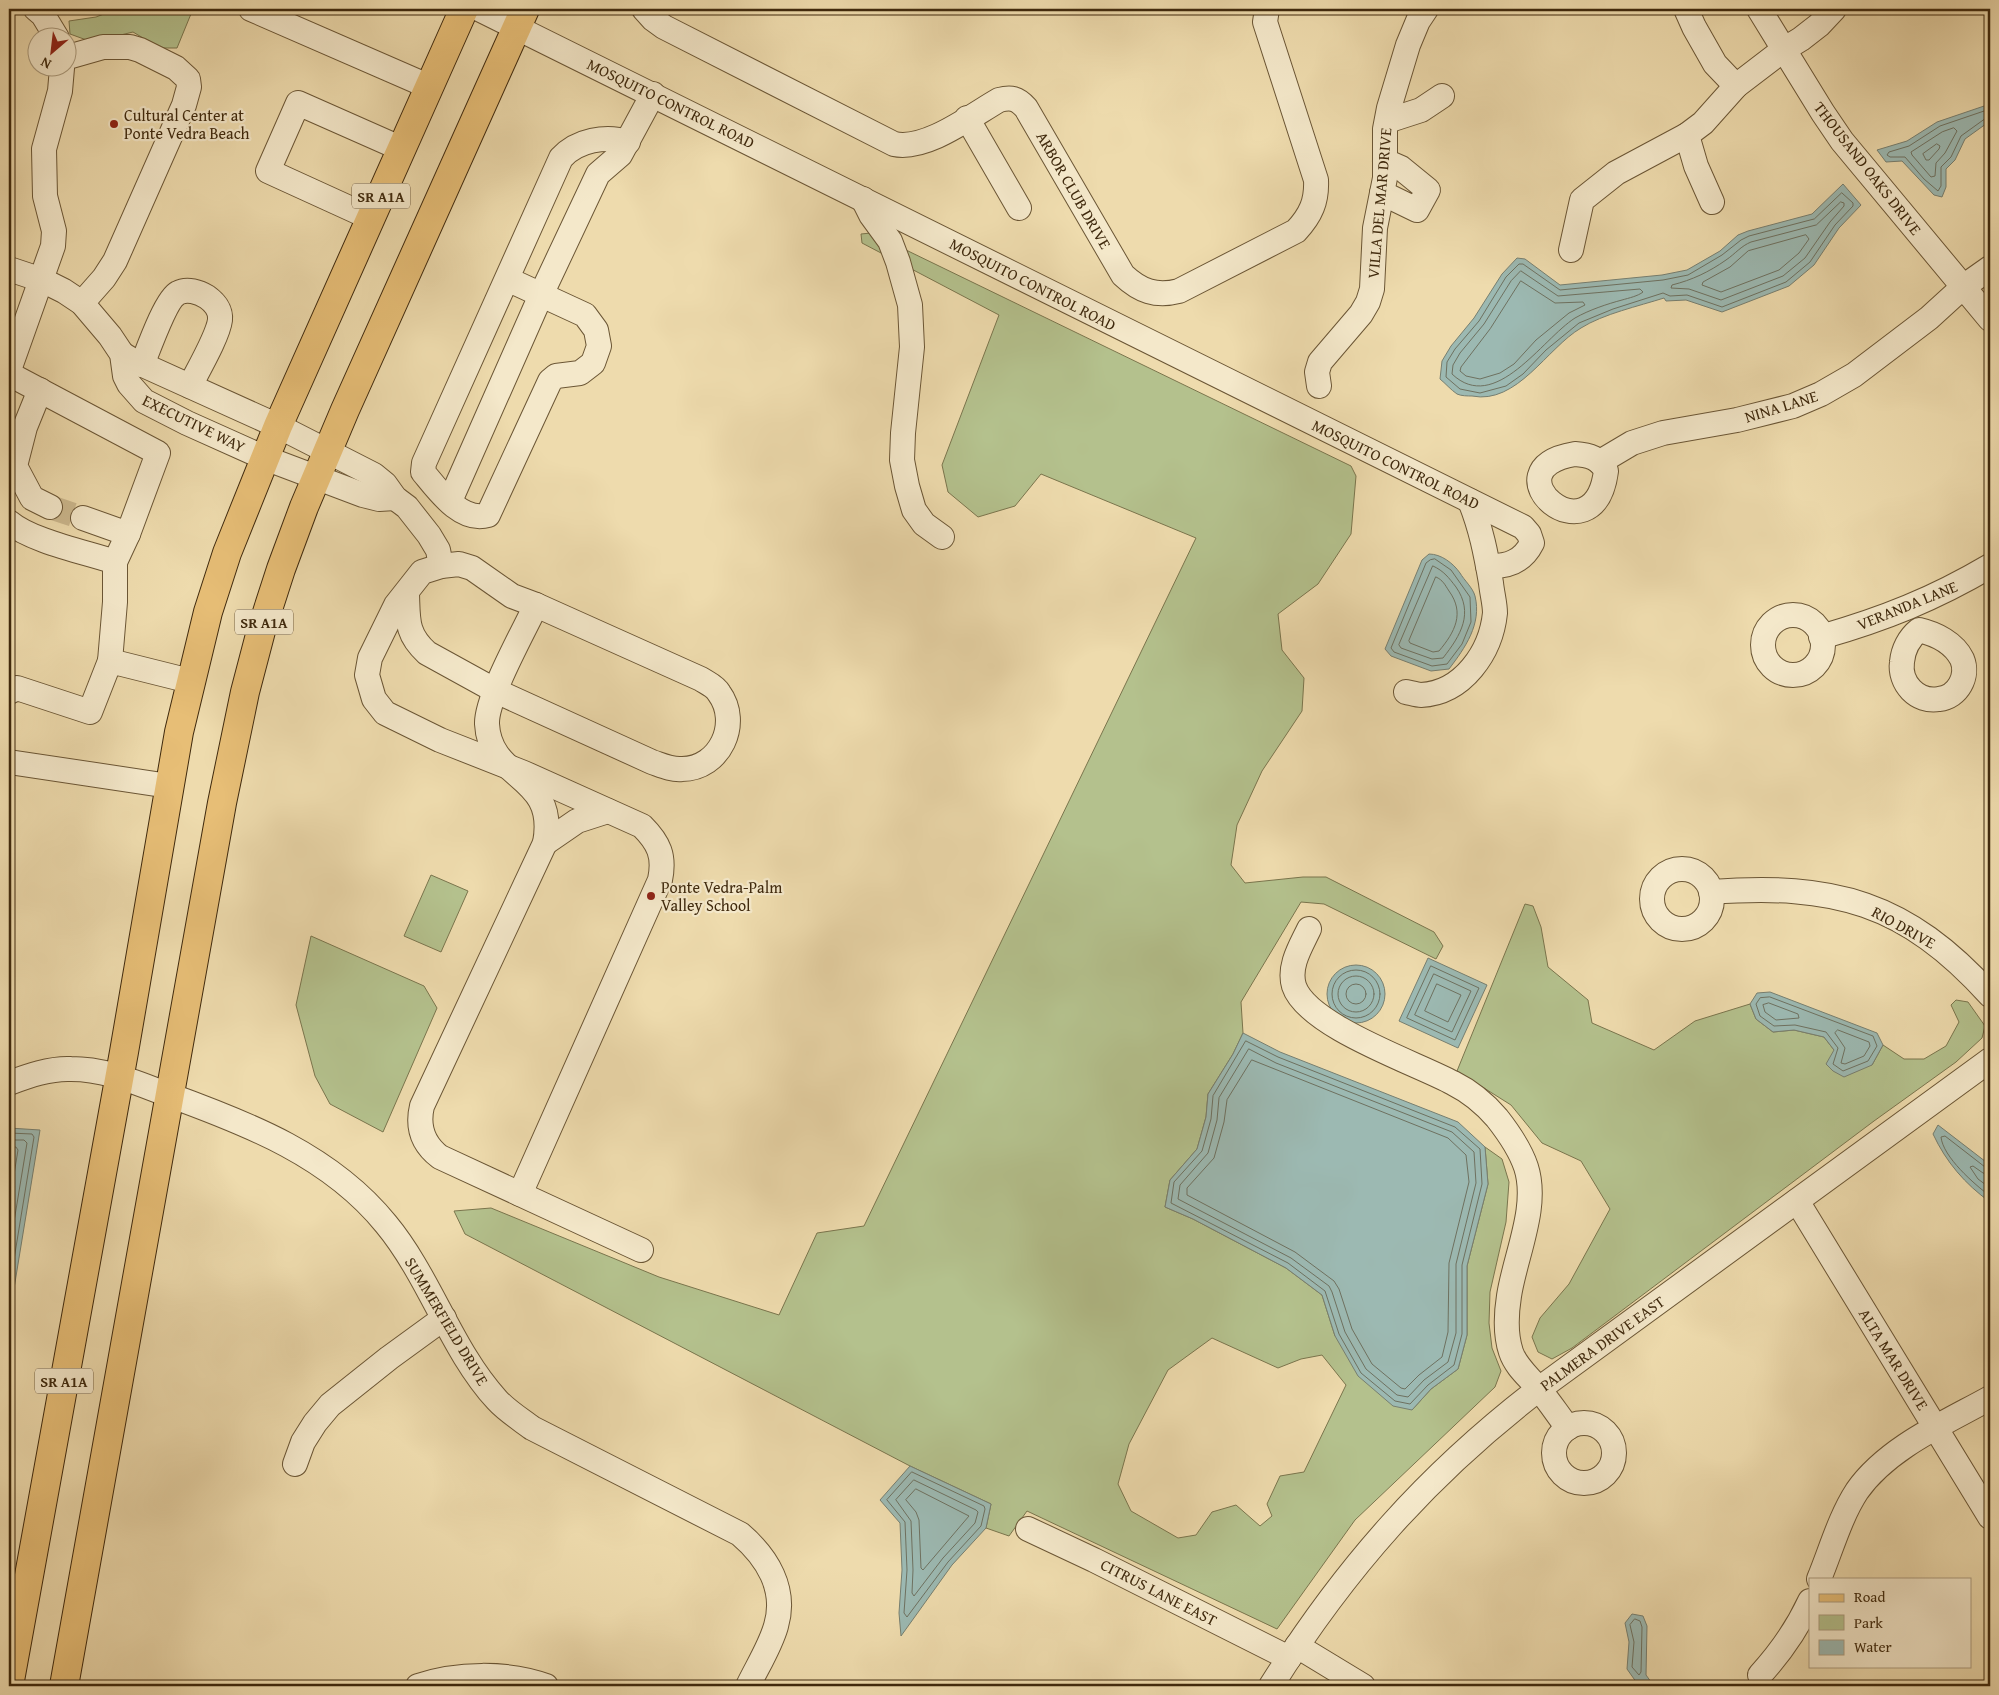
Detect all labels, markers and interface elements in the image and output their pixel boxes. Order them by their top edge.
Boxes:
north arrow [28,28,78,78]
text: N [37,52,55,75]
street label: MOSQUITO CONTROL ROAD [583,52,759,154]
street label: THOUSAND OAKS DRIVE [1808,96,1928,240]
place label: Cultural Center at Ponte Vedra Beach [124,103,250,145]
marker: Cultural Center at Ponte Vedra Beach [108,118,120,130]
street label: ARBOR CLUB DRIVE [1030,127,1118,253]
street label: VILLA DEL MAR DRIVE [1360,127,1398,279]
road number: SR A1A [352,184,410,208]
street label: MOSQUITO CONTROL ROAD [946,232,1121,337]
street label: NINA LANE [1742,384,1820,428]
street label: EXECUTIVE WAY [139,388,250,458]
street label: MOSQUITO CONTROL ROAD [1308,413,1484,515]
street label: VERANDA LANE [1853,574,1961,636]
road number: SR A1A [235,610,293,634]
place label: Ponte Vedra-Palm Valley School [661,875,782,917]
marker: Ponte Vedra-Palm Valley School [645,890,657,902]
street label: RIO DRIVE [1868,900,1940,954]
street label: SUMMERFIELD DRIVE [399,1252,495,1390]
street label: PALMERA DRIVE EAST [1535,1289,1669,1397]
street label: ALTA MAR DRIVE [1853,1304,1935,1414]
road number: SR A1A [35,1368,93,1394]
street label: CITRUS LANE EAST [1097,1552,1221,1632]
legend [1809,1578,1972,1668]
text: Road [1854,1586,1885,1607]
text: Park [1854,1612,1883,1633]
text: Water [1854,1636,1892,1657]

